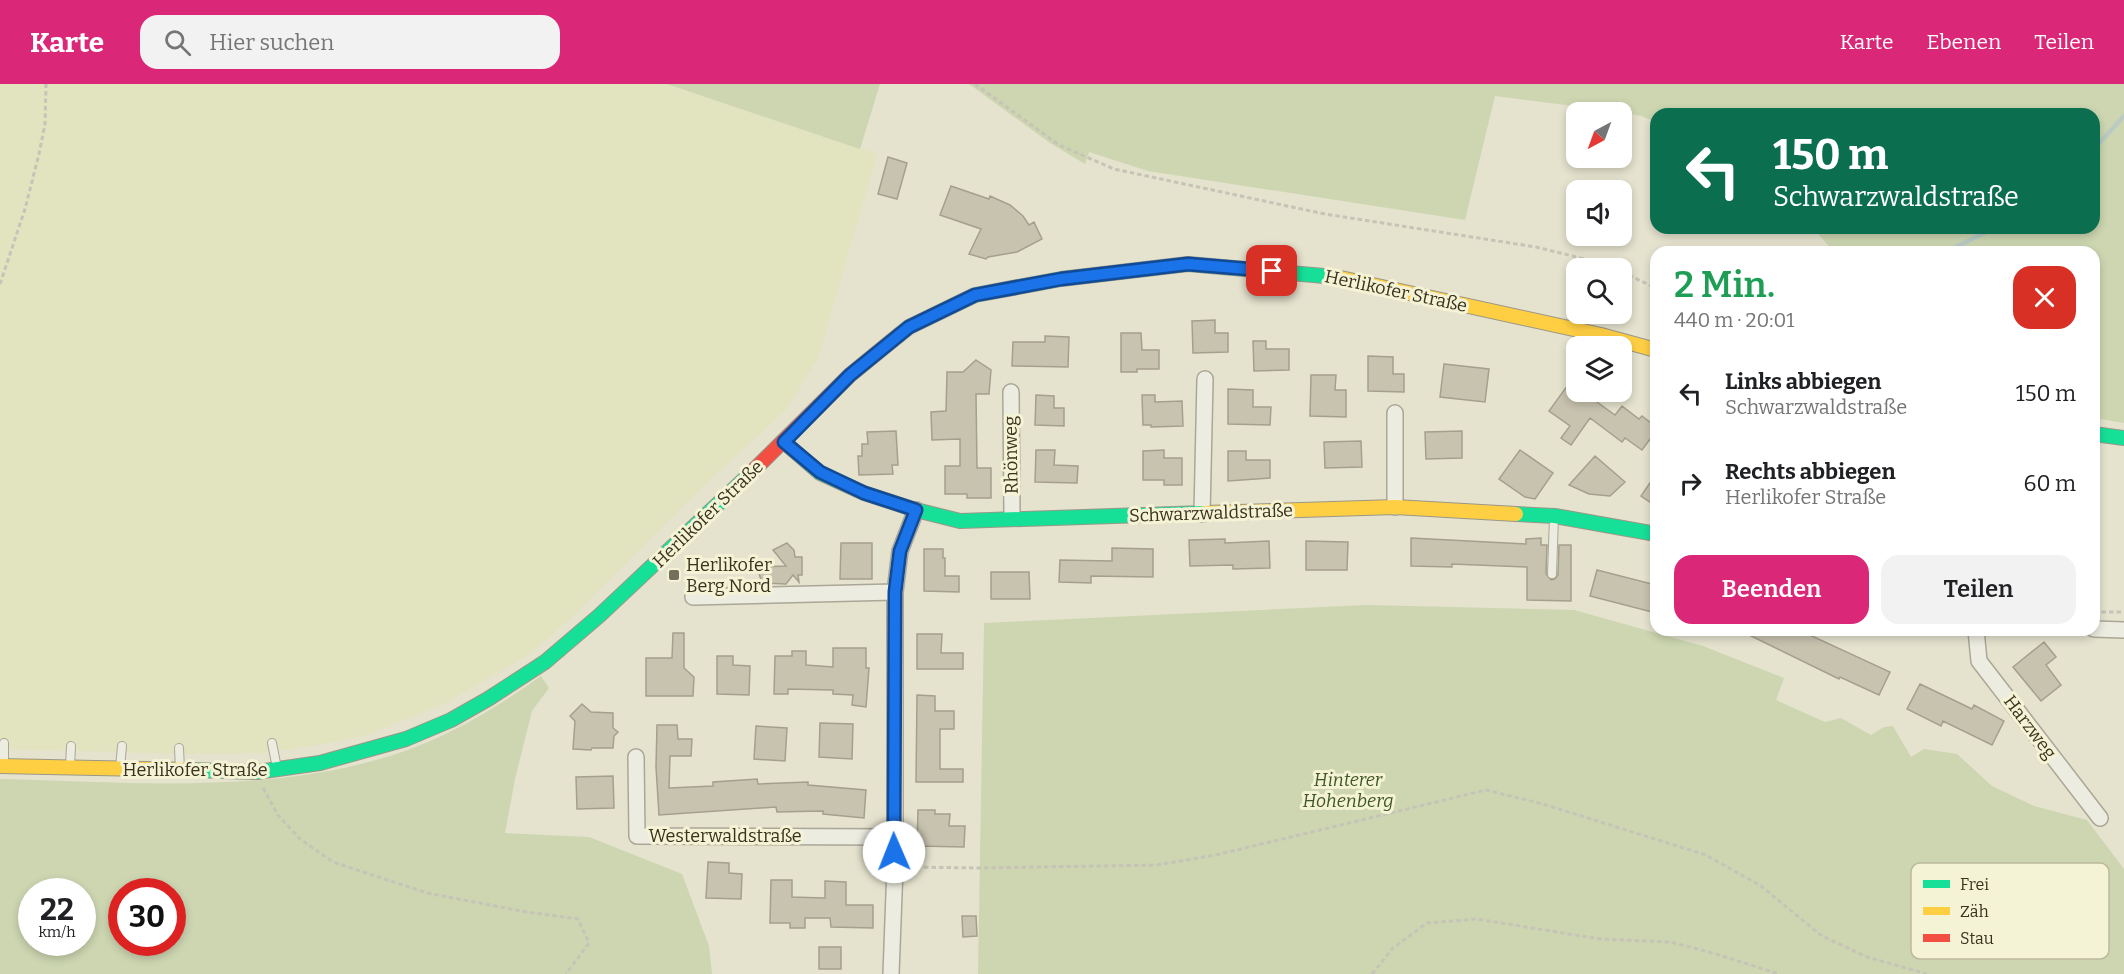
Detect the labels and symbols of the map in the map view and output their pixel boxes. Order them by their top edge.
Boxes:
north arrow [1566,102,1632,168]
pin [1246,245,1297,296]
street label: Herlikofer Straße [1323,265,1469,317]
street label: Rhönweg [999,416,1023,494]
street label: Herlikofer Straße [648,456,768,572]
street label: Schwarzwaldstraße [1129,499,1293,527]
place label: Herlikofer Berg Nord [686,554,772,597]
marker: Herlikofer Berg Nord [667,568,681,582]
street label: Harzweg [1999,691,2061,763]
street label: Herlikofer Straße [122,759,268,781]
park label: Hinterer Hohenberg [1303,769,1393,812]
position arrow [862,820,926,884]
street label: Westerwaldstraße [648,825,802,847]
legend [1911,863,2109,959]
text: Frei [1960,875,1989,894]
speed limit sign: 30 [108,878,186,956]
text: Zäh [1960,902,1989,921]
text: Stau [1960,929,1994,948]

